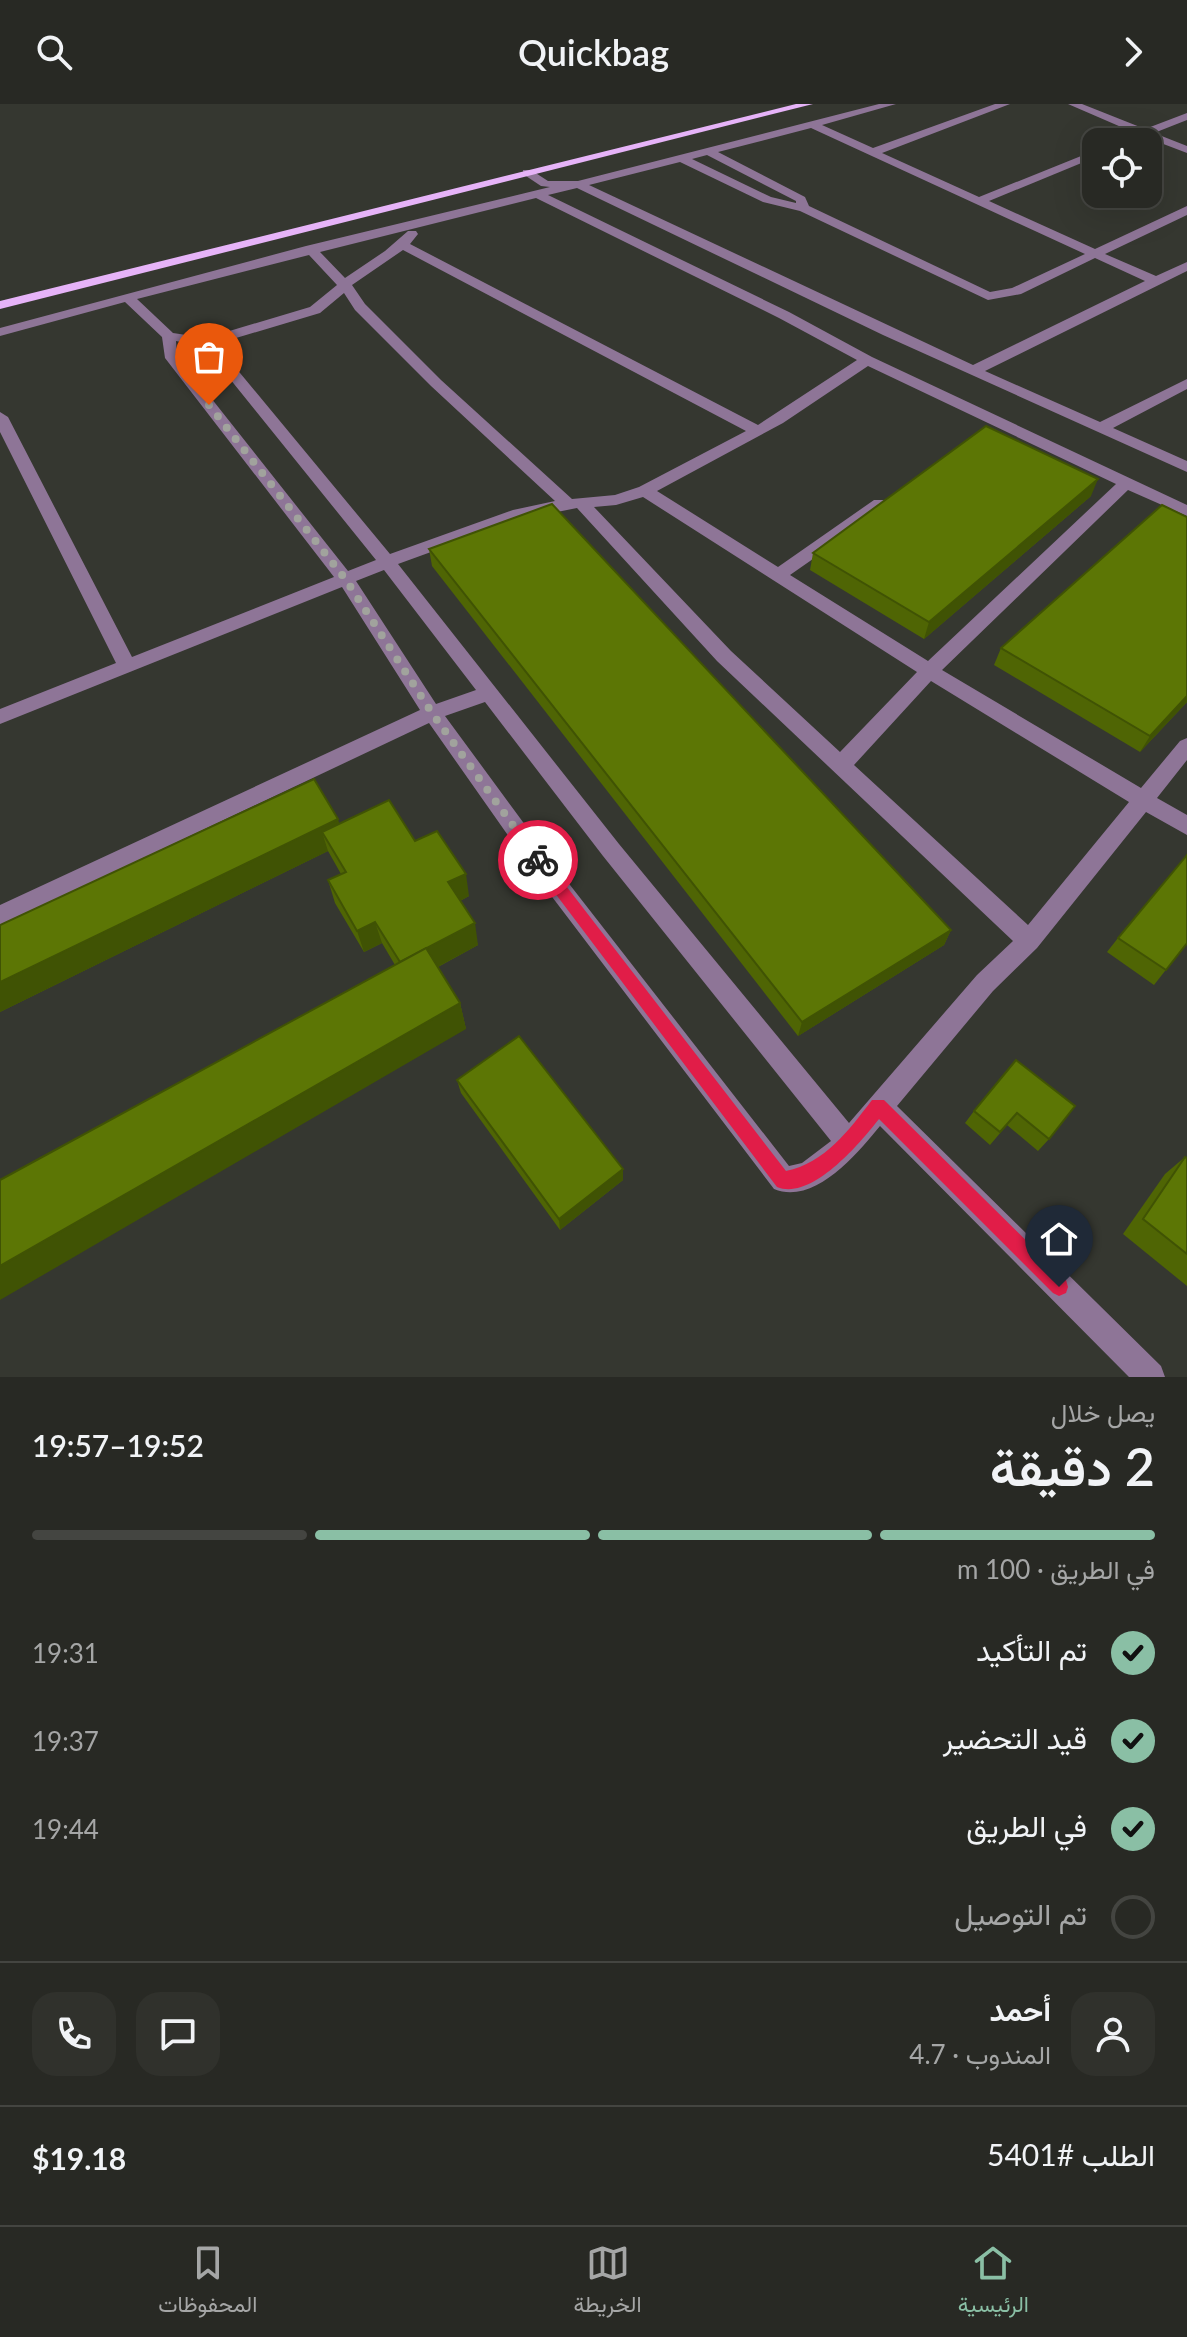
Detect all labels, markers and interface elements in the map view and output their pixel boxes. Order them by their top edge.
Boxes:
icon: search [32,30,76,74]
text: Quickbag [518,30,669,74]
icon: forward [1111,30,1155,74]
map controls [1082,128,1162,208]
button: locate [1082,128,1162,208]
pin [175,323,243,405]
icon: bag [187,335,231,379]
courier [498,820,578,900]
icon: bike [516,838,560,882]
pin [1025,1205,1093,1287]
icon: home [1037,1217,1081,1261]
text: يصل خلال [1051,1396,1155,1428]
text: 19:52–19:57 [32,1427,204,1463]
text: 2 دقيقة [990,1435,1155,1497]
text: في الطريق · 100 m [957,1553,1155,1585]
text: تم التأكيد [976,1631,1087,1667]
icon: check [1111,1631,1155,1675]
text: 19:31 [32,1637,99,1669]
text: قيد التحضير [943,1719,1087,1755]
icon: check [1111,1719,1155,1763]
text: 19:37 [32,1725,99,1757]
text: في الطريق [966,1807,1087,1843]
icon: check [1111,1807,1155,1851]
text: 19:44 [32,1813,99,1845]
text: تم التوصيل [954,1895,1087,1931]
text: أحمد [989,1991,1051,2027]
button: phone [32,1992,116,2076]
button: chat [136,1992,220,2076]
button: person [1071,1992,1155,2076]
text: المندوب · 4.7 [909,2038,1051,2070]
text: الطلب #5401 [987,2136,1155,2172]
text: $19.18 [32,2140,126,2176]
tab: المحفوظات [158,2241,257,2324]
tab: الخريطة [573,2241,642,2324]
tab: الرئيسية [958,2241,1029,2324]

